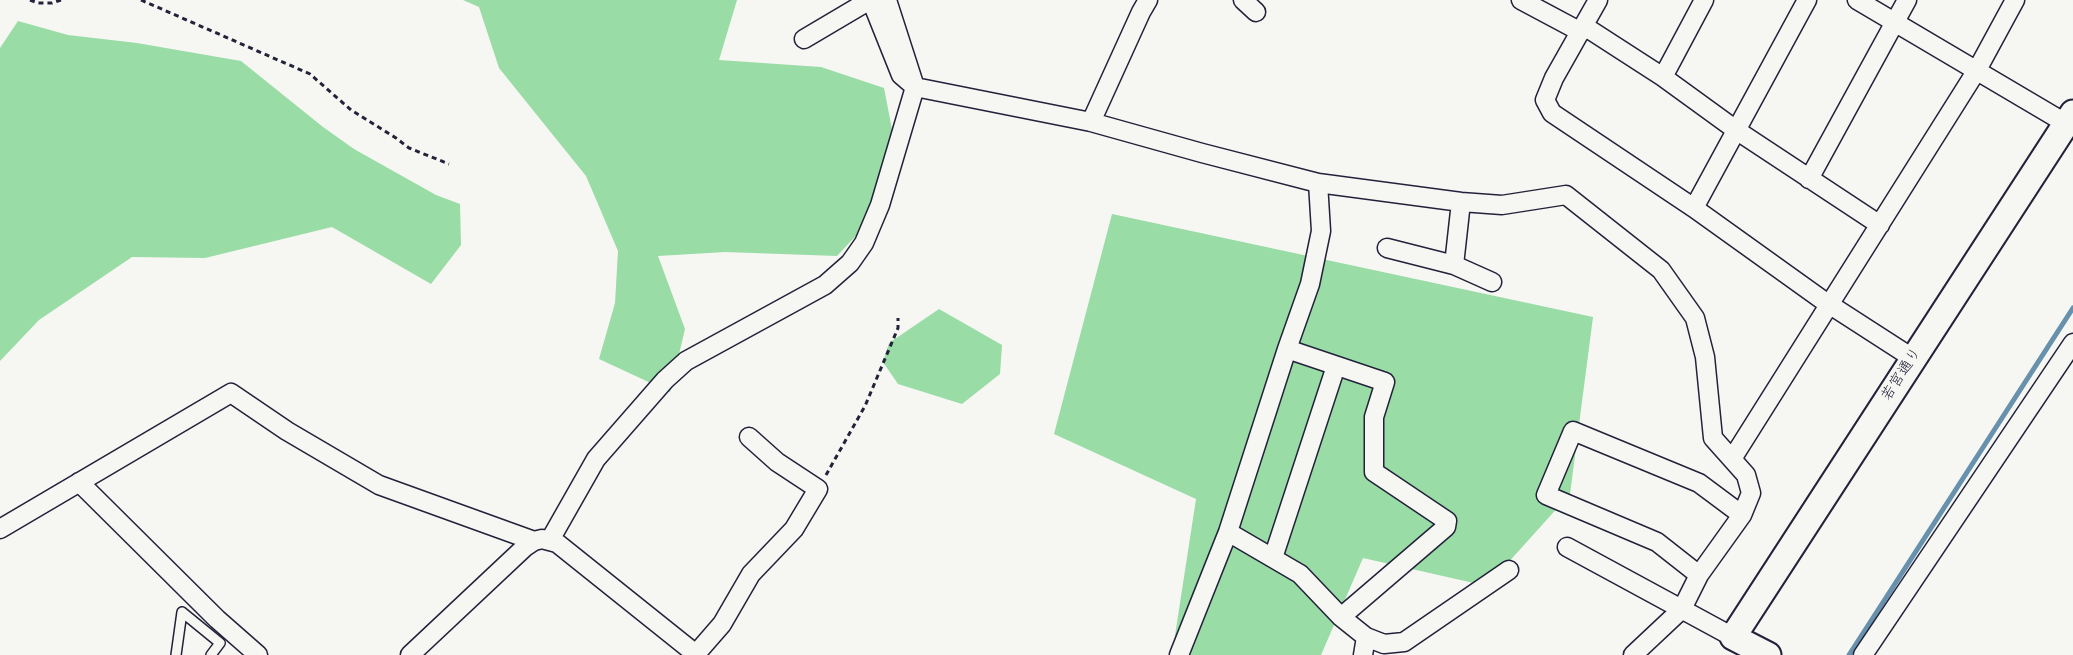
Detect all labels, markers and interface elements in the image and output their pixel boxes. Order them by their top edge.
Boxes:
street label: 若宮通り [1879,345,1927,405]

